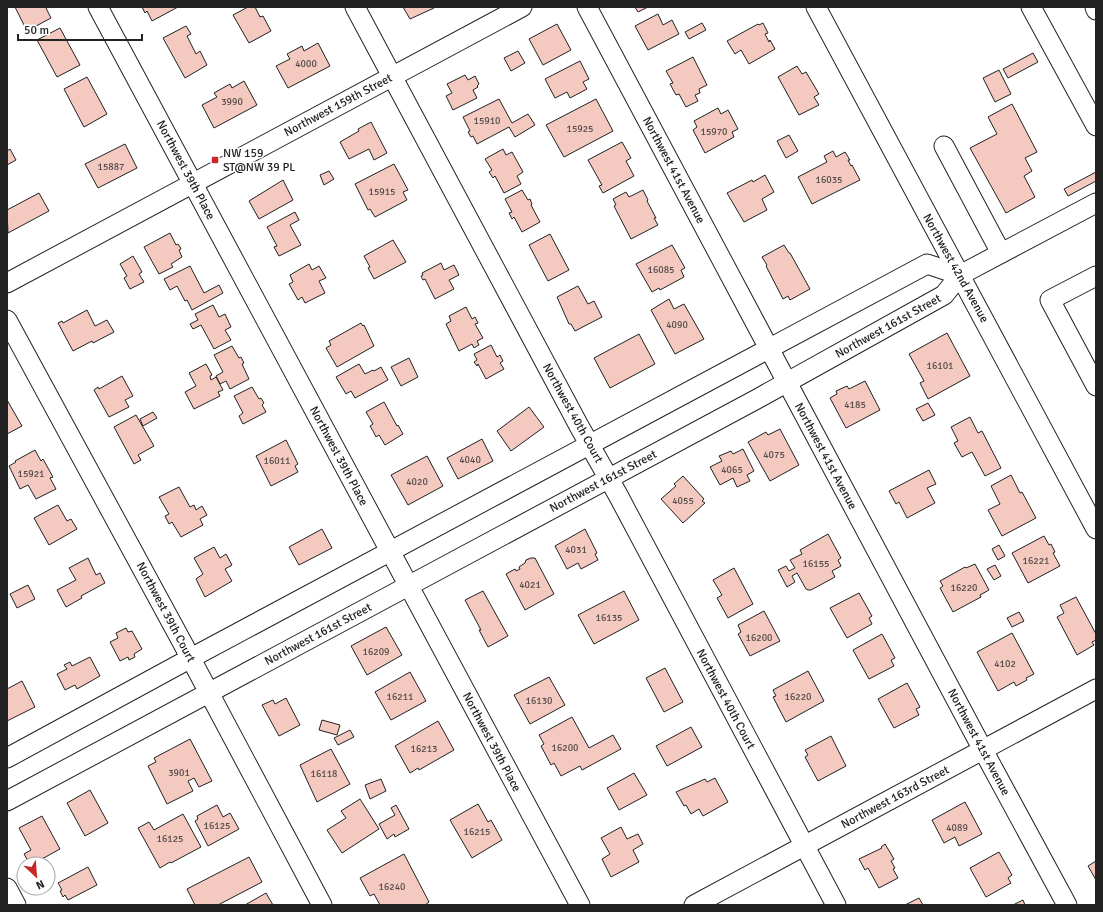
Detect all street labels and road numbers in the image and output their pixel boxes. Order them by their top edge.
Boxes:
street label: Northwest 159th Street [282,71,395,140]
street label: Northwest 41st Avenue [639,114,708,226]
street label: Northwest 39th Place [153,118,218,223]
street label: Northwest 42nd Avenue [919,211,992,325]
street label: Northwest 161st Street [833,291,944,362]
street label: Northwest 40th Court [539,361,606,466]
street label: Northwest 41st Avenue [791,400,860,512]
street label: Northwest 39th Place [306,404,371,509]
street label: Northwest 161st Street [547,447,659,516]
street label: Northwest 39th Court [133,560,198,665]
street label: Northwest 161st Street [262,600,374,669]
street label: Northwest 40th Court [693,647,758,752]
street label: Northwest 41st Avenue [944,686,1013,798]
street label: Northwest 39th Place [459,690,524,795]
street label: Northwest 163rd Street [839,763,952,832]

